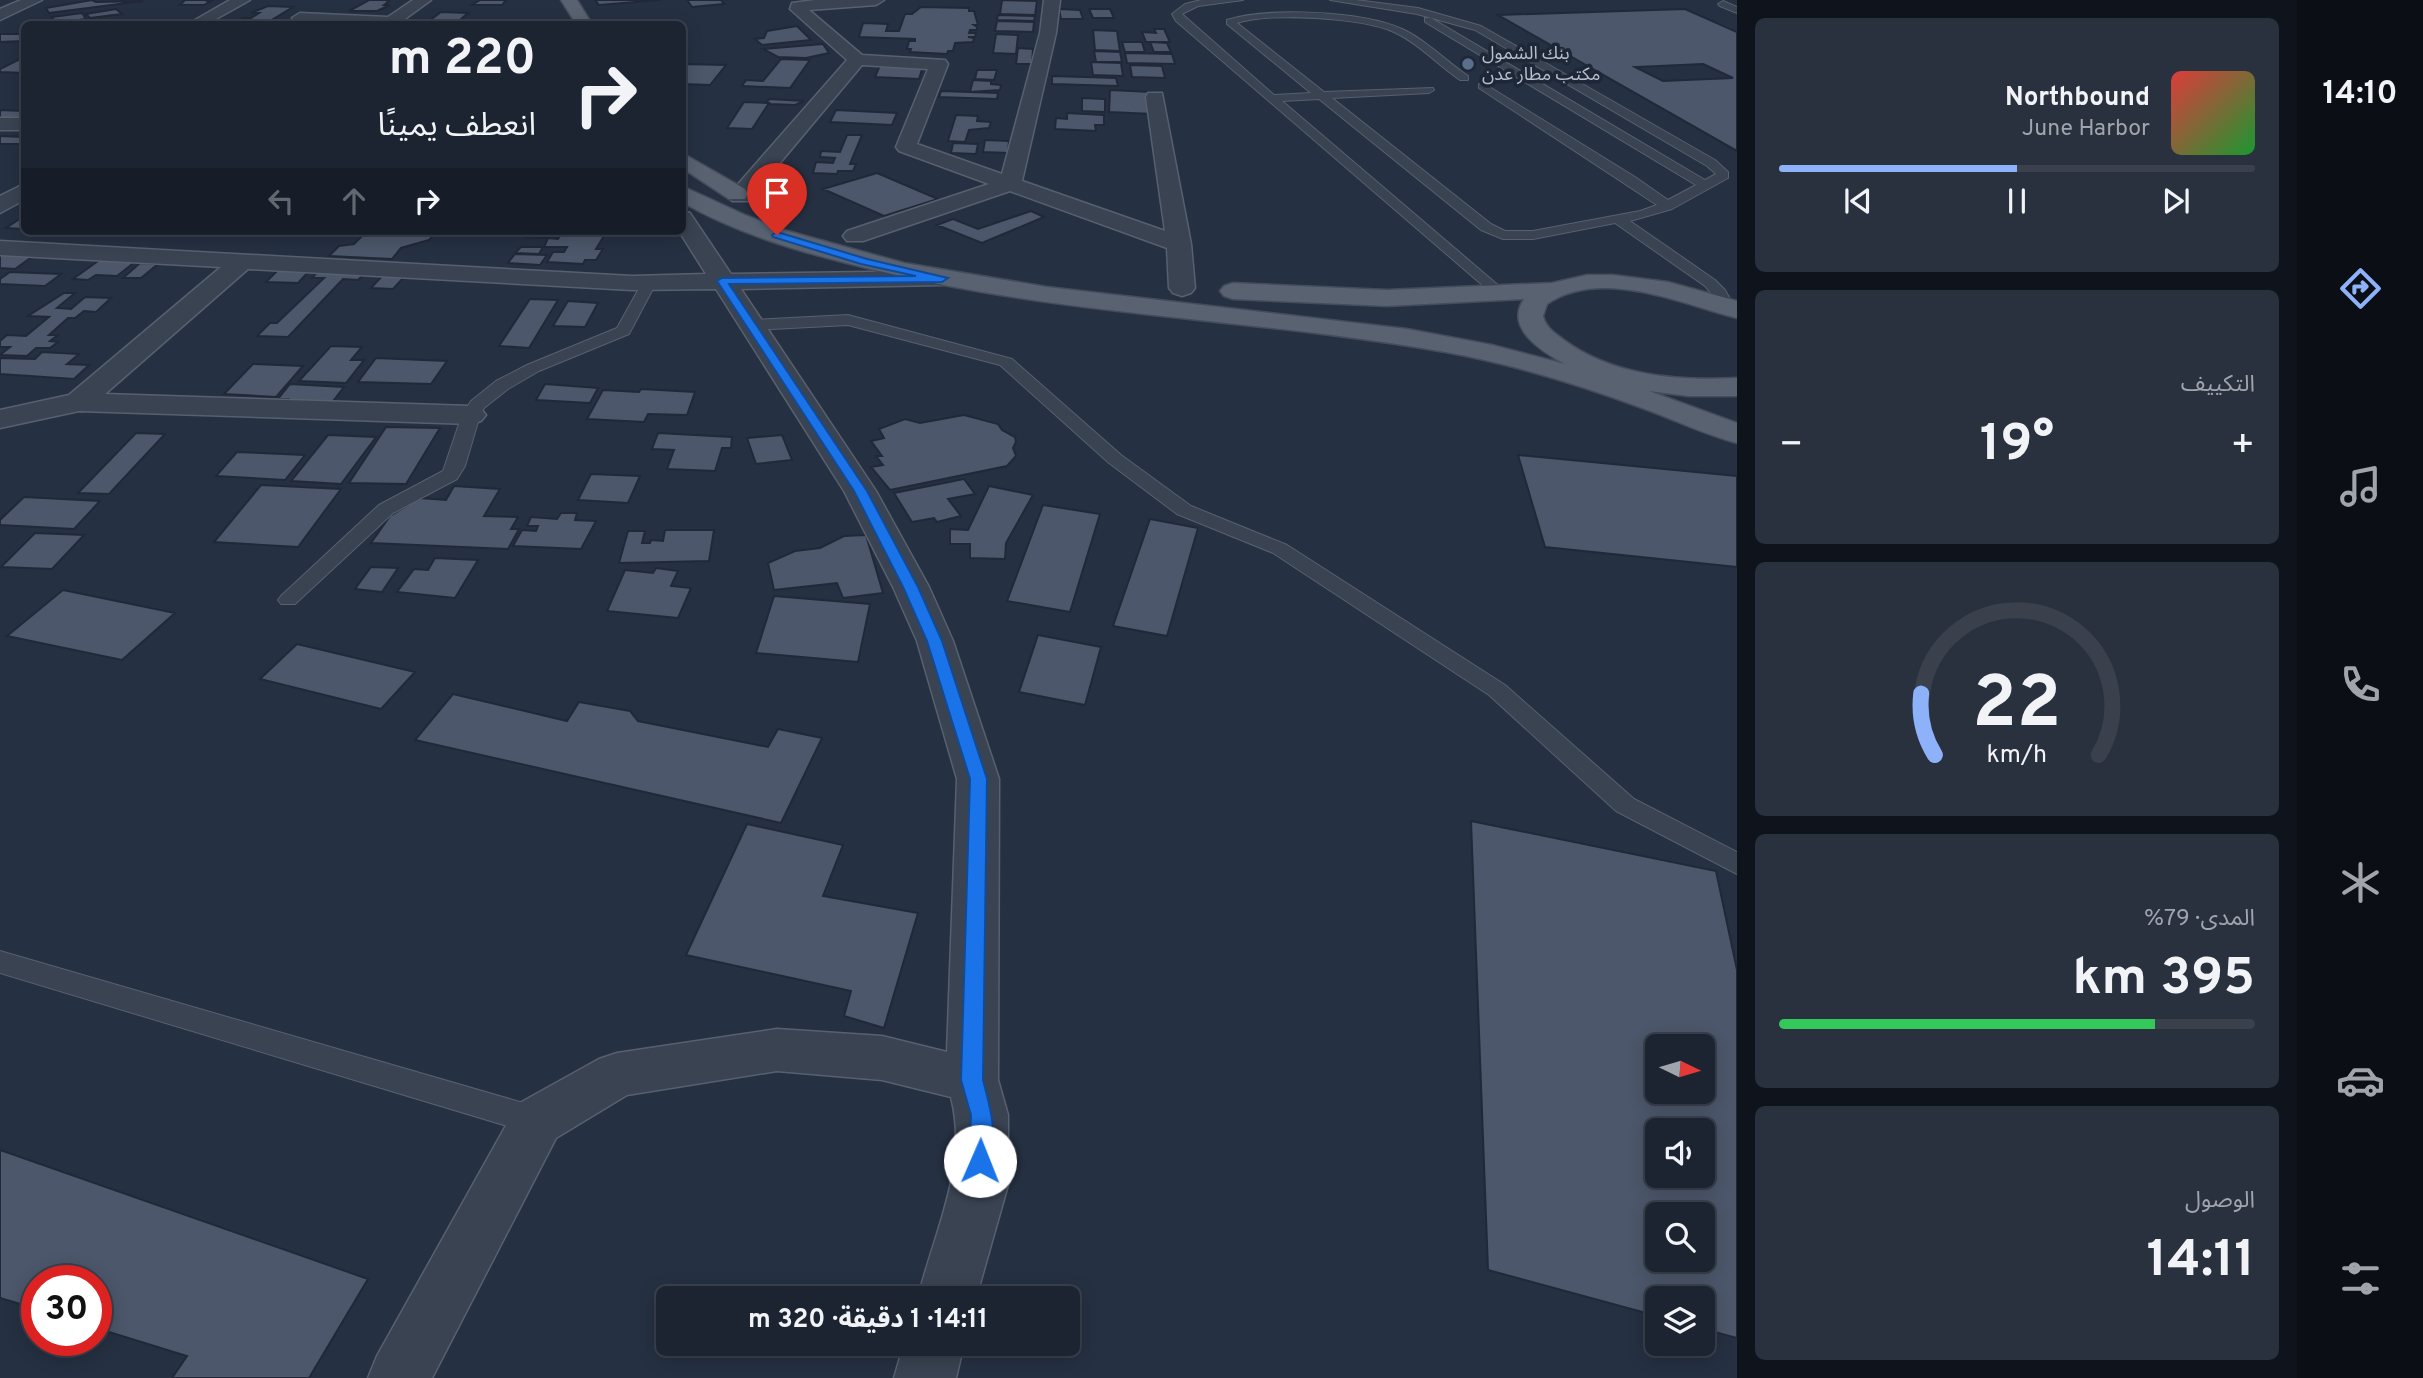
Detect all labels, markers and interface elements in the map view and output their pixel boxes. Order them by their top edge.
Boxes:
text: 220 m [389,30,536,92]
place label: بنك الشمول مكتب مطار عدن [1482,43,1600,87]
icon: right [560,49,651,140]
marker: بنك الشمول مكتب مطار عدن [1460,56,1476,72]
text: 14:10 [2323,75,2398,115]
text: Northbound [2005,82,2150,115]
text: انعطف يمينًا [377,107,536,147]
text: June Harbor [2022,115,2150,144]
pin [747,163,807,235]
icon: arrive [758,174,796,212]
icon: left [262,182,300,220]
icon: ahead [335,182,373,220]
icon: right [408,182,446,220]
icon: previous [1839,182,1877,220]
icon: pause [1998,182,2036,220]
icon: next [2157,182,2195,220]
icon: directions [2336,264,2385,313]
text: التكييف [2181,371,2255,400]
text: 19° [1980,413,2054,479]
text: − [1779,422,1804,471]
text: + [2230,422,2255,471]
icon: music [2336,462,2385,511]
icon: phone [2336,660,2385,709]
text: 22 [1972,661,2062,753]
text: km/h [1987,740,2047,772]
icon: climate [2336,858,2385,907]
text: المدى · 79% [2144,905,2255,934]
text: 395 km [2072,947,2255,1013]
north arrow [1645,1034,1715,1104]
map controls [1645,1034,1715,1356]
icon: car [2336,1056,2385,1105]
button: sound [1645,1118,1715,1188]
position arrow [943,1124,1017,1198]
text: الوصول [2185,1187,2255,1216]
button: search [1645,1202,1715,1272]
text: 14:11 [2147,1229,2255,1295]
icon: filters [2336,1254,2385,1303]
speed limit sign: 30 [21,1265,112,1356]
button: layers [1645,1286,1715,1356]
text: 14:11 · 1 دقيقة · 320 m [748,1304,988,1337]

